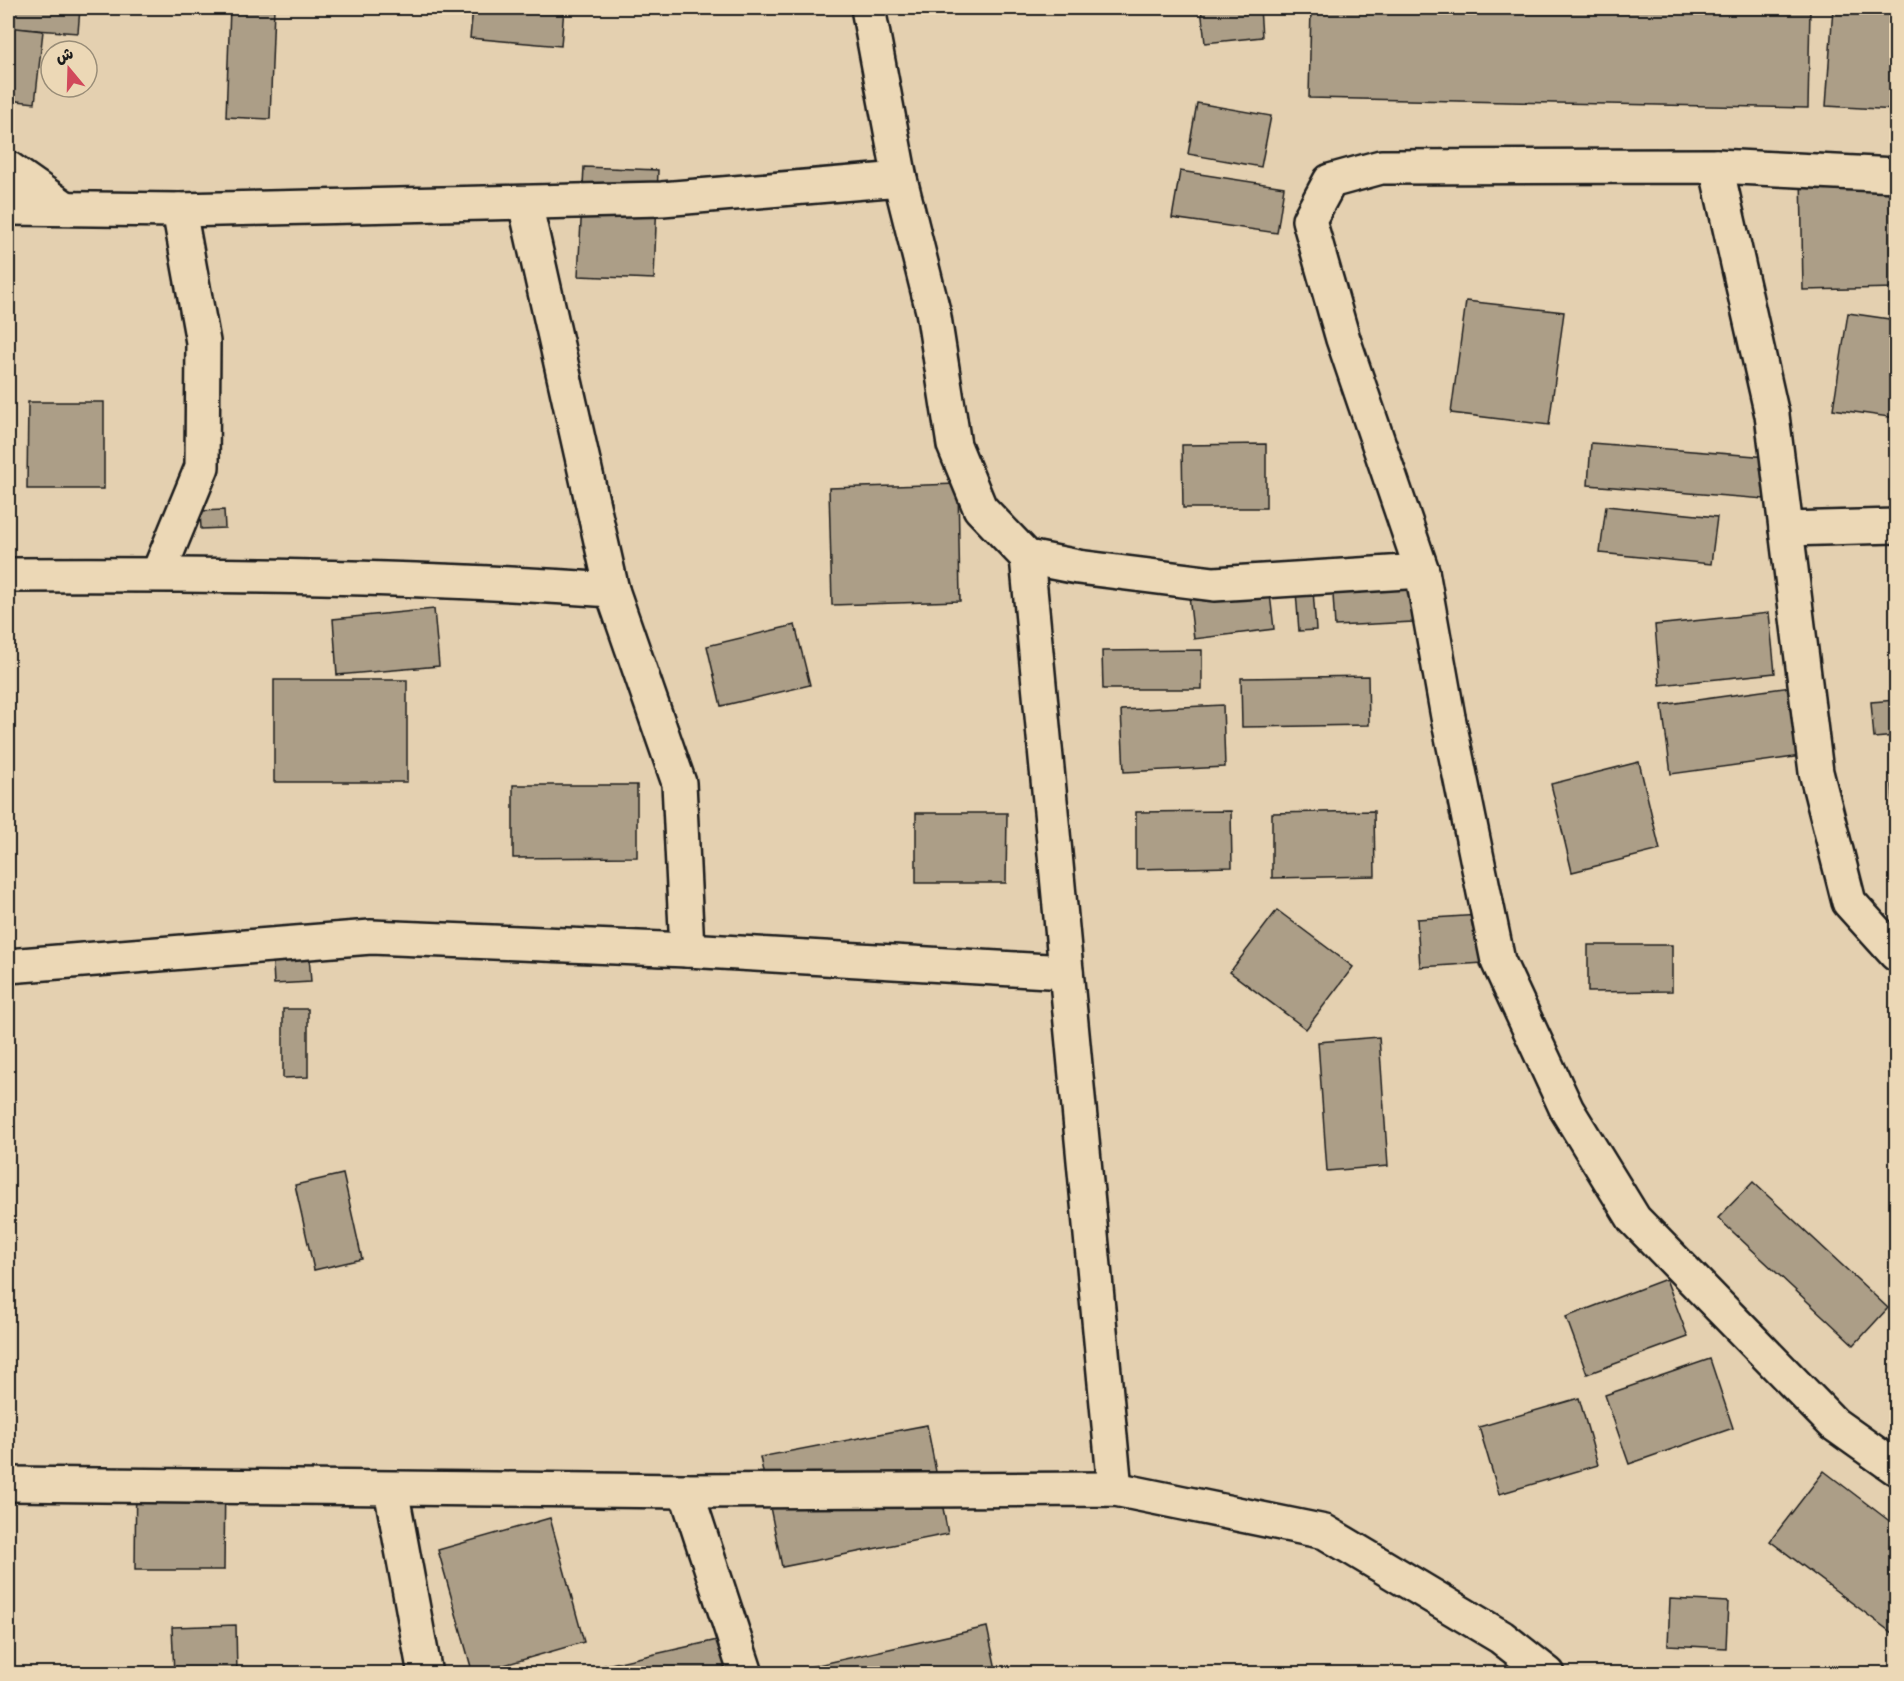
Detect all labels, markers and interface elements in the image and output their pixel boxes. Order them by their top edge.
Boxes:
north arrow [39,39,99,99]
text: ش [53,42,77,71]

